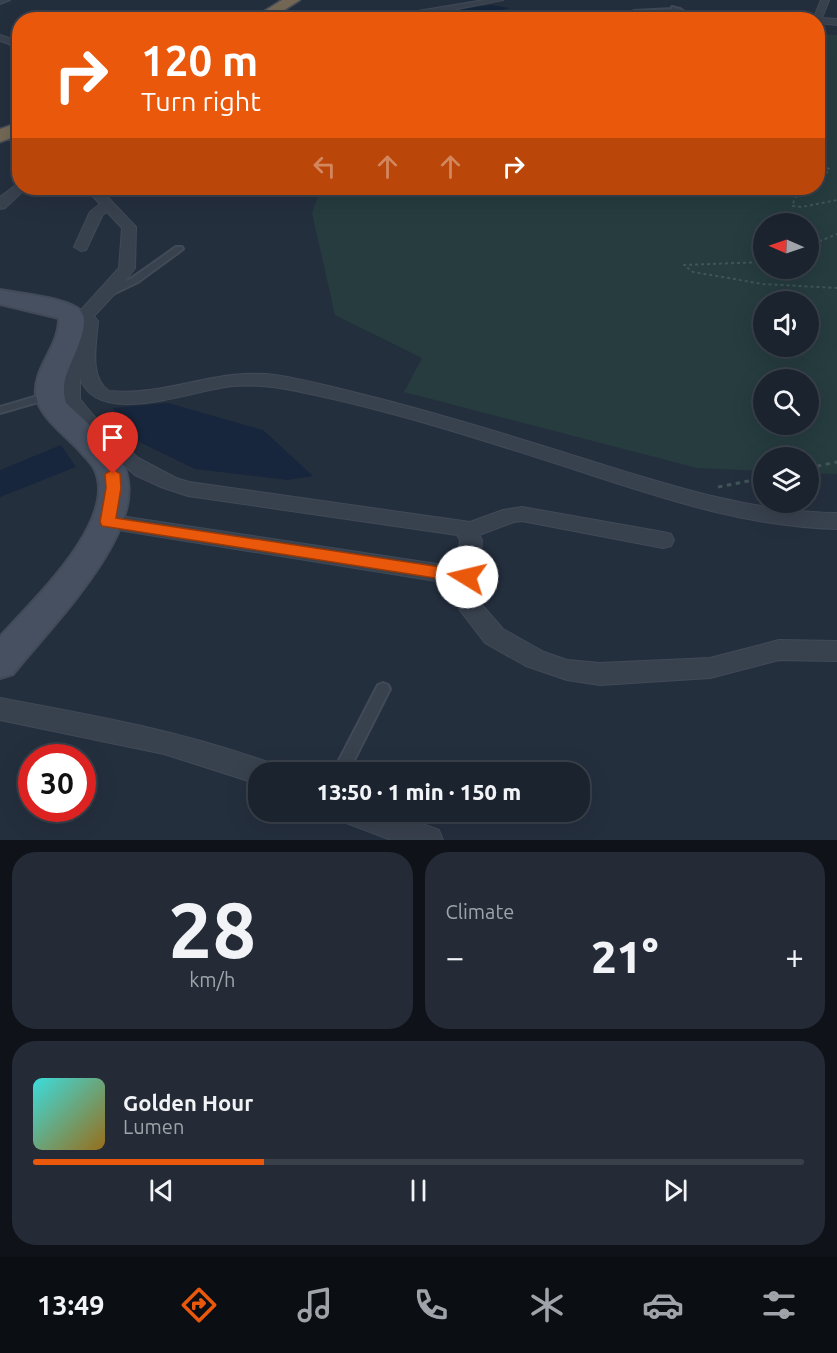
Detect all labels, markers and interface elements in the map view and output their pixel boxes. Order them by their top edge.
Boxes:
icon: right [42,36,120,114]
text: 120 m [141,37,258,84]
text: Turn right [141,86,261,116]
icon: left [308,150,341,183]
icon: ahead [371,150,404,183]
icon: ahead [434,150,467,183]
icon: right [497,150,530,183]
north arrow [753,213,819,279]
map controls [753,213,819,513]
button: sound [753,291,819,357]
button: search [753,369,819,435]
pin [87,412,138,474]
icon: arrive [96,421,129,454]
button: layers [753,447,819,513]
position arrow [435,545,499,609]
speed limit sign: 30 [18,744,96,822]
text: 13:50 · 1 min · 150 m [317,779,521,804]
text: 28 [168,885,256,973]
text: Climate [446,900,514,923]
text: 21° [591,931,658,982]
text: − [446,938,464,975]
text: + [785,938,804,975]
text: km/h [189,968,235,991]
text: Golden Hour [123,1090,253,1115]
text: Lumen [123,1115,184,1138]
icon: previous [145,1174,178,1207]
icon: pause [402,1174,435,1207]
icon: next [659,1174,692,1207]
icon: directions [178,1284,220,1326]
icon: music [294,1284,336,1326]
icon: phone [410,1284,452,1326]
icon: climate [526,1284,568,1326]
icon: car [642,1284,684,1326]
icon: filters [758,1284,800,1326]
text: 13:49 [37,1290,105,1320]

